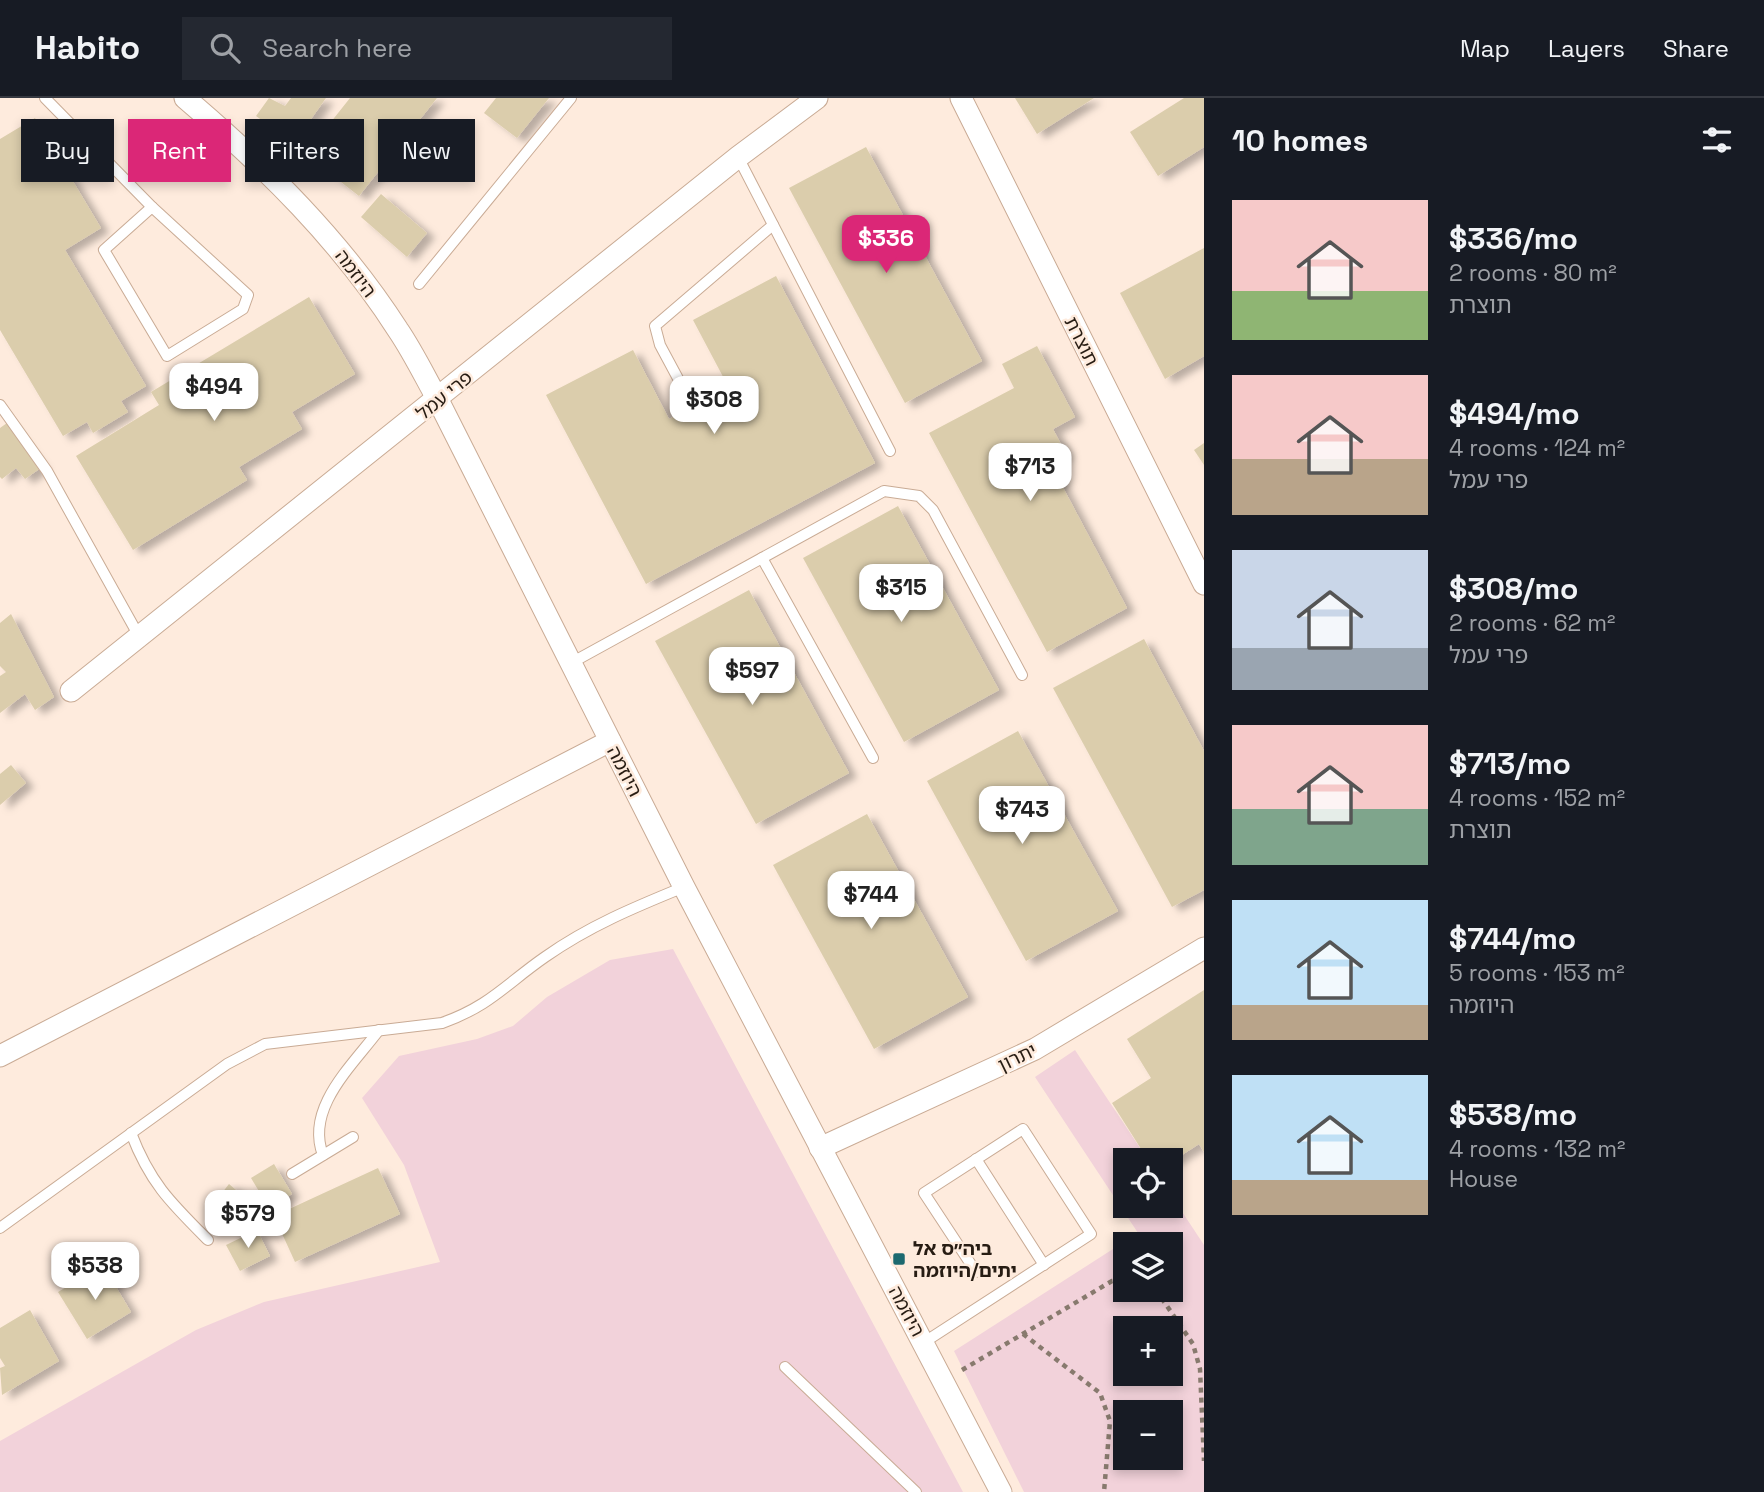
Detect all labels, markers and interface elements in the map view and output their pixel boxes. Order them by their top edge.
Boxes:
search box [182,17,672,80]
text: Habito [35,27,140,69]
icon: search [206,29,244,67]
text: Search here [262,31,412,65]
text: Map [1460,33,1510,64]
text: Layers [1548,33,1625,64]
text: Share [1663,33,1729,64]
chip: Buy [21,119,114,182]
chip: Rent [128,119,231,182]
chip: Filters [245,119,364,182]
chip: New [378,119,475,182]
text: 10 homes [1232,121,1368,160]
icon: filters [1698,121,1736,159]
pin: $336 [845,216,927,275]
text: $336/mo [1449,219,1578,258]
text: $336 [858,223,914,253]
icon: home [1288,228,1372,312]
street label: היוזמה [329,244,382,302]
text: 2 rooms · 80 m² [1449,258,1617,288]
text: תוצרת [1449,290,1512,320]
street label: תוצרת [1059,312,1104,370]
pin: $494 [173,364,255,423]
street label: פרי עמל [411,365,478,426]
text: $494 [185,371,243,401]
pin: $308 [673,376,755,436]
text: $308 [686,384,742,414]
text: $494/mo [1449,394,1580,433]
icon: home [1288,403,1372,487]
text: 4 rooms · 124 m² [1449,433,1625,463]
pin: $713 [989,444,1071,503]
text: $713 [1005,451,1055,481]
text: פרי עמל [1449,465,1528,495]
pin: $315 [860,564,942,624]
text: $308/mo [1449,569,1578,608]
text: $315 [875,572,927,602]
icon: home [1288,578,1372,662]
text: 2 rooms · 62 m² [1449,608,1615,638]
text: פרי עמל [1449,640,1528,670]
pin: $597 [711,648,793,707]
text: $597 [725,655,779,685]
street label: היוזמה [601,742,648,801]
text: $713/mo [1449,744,1571,783]
icon: home [1288,753,1372,837]
text: 4 rooms · 152 m² [1449,783,1625,813]
pin: $743 [981,786,1063,846]
text: $743 [995,794,1049,824]
text: תוצרת [1449,815,1512,845]
pin: $744 [830,872,912,931]
text: $744 [844,879,898,909]
text: $744/mo [1449,919,1576,958]
icon: home [1288,928,1372,1012]
text: 5 rooms · 153 m² [1449,958,1625,988]
text: היוזמה [1449,990,1514,1020]
street label: יתרון [994,1037,1041,1077]
text: $538/mo [1449,1095,1577,1134]
icon: home [1288,1103,1372,1187]
text: 4 rooms · 132 m² [1449,1134,1625,1164]
map controls [1113,1148,1183,1470]
button: locate [1113,1148,1183,1218]
text: House [1449,1164,1518,1194]
pin: $579 [207,1190,289,1250]
text: $579 [221,1198,275,1228]
button: layers [1113,1232,1183,1302]
place label: ביה״ס אל יתים/היוזמה [913,1236,1017,1283]
pin: $538 [54,1242,136,1302]
text: $538 [67,1250,123,1280]
marker: ביה״ס אל יתים/היוזמה [891,1251,907,1267]
street label: היוזמה [883,1282,930,1341]
button: + [1113,1316,1183,1386]
button: − [1113,1400,1183,1470]

